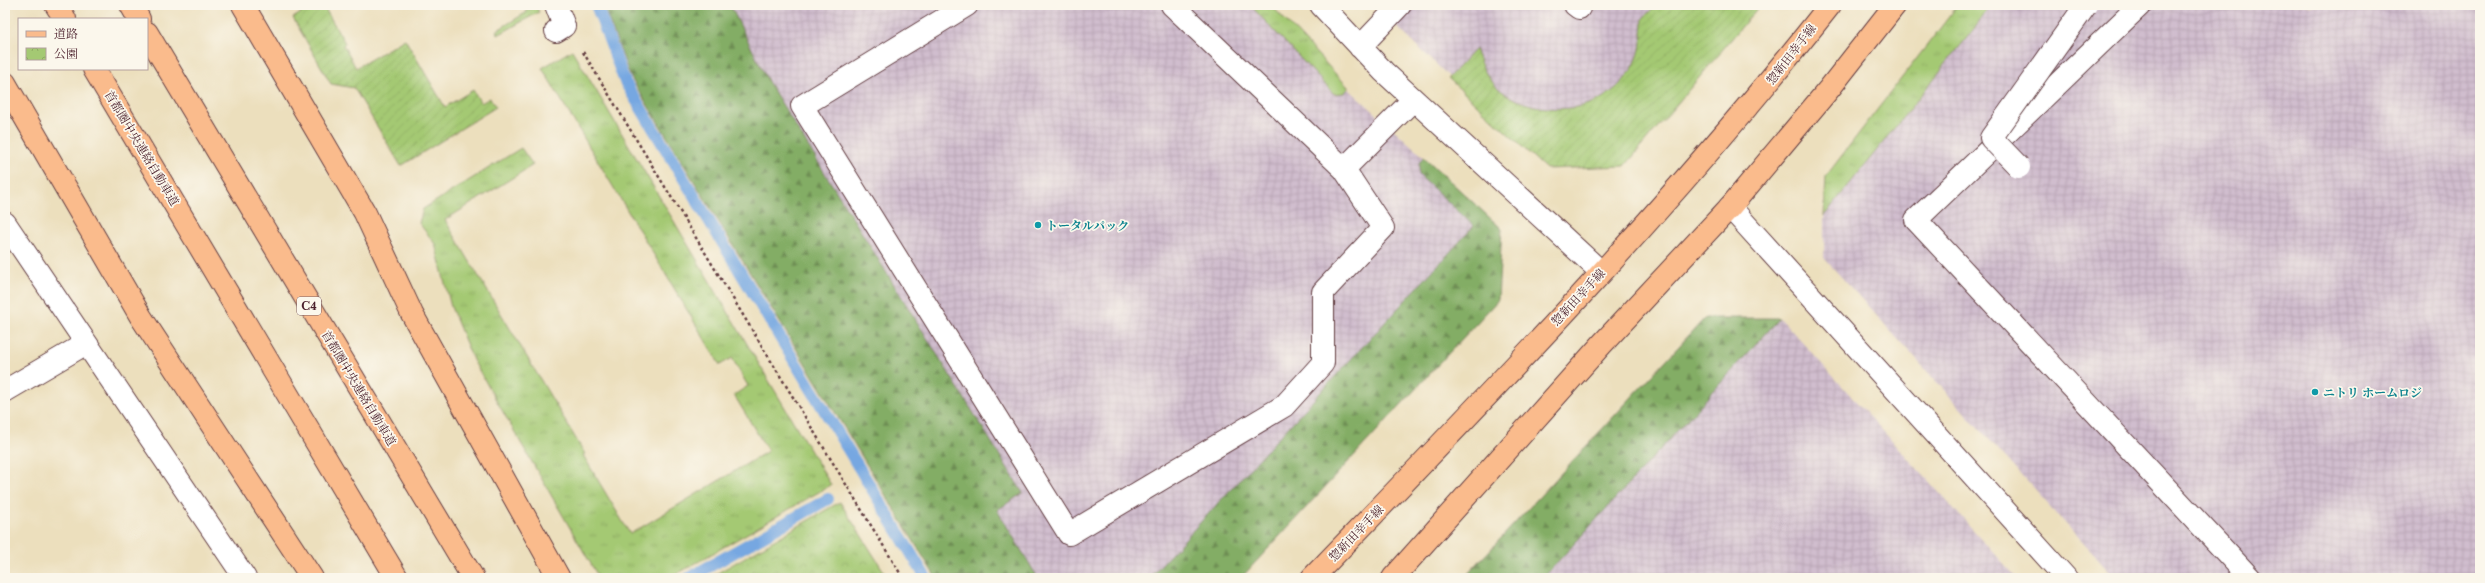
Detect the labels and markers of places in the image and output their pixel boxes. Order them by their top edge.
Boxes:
place label: トータルパック [1046,218,1129,233]
marker: トータルパック [1033,220,1043,230]
place label: ニトリ ホームロジ [2323,385,2422,400]
marker: ニトリ ホームロジ [2310,387,2320,397]

